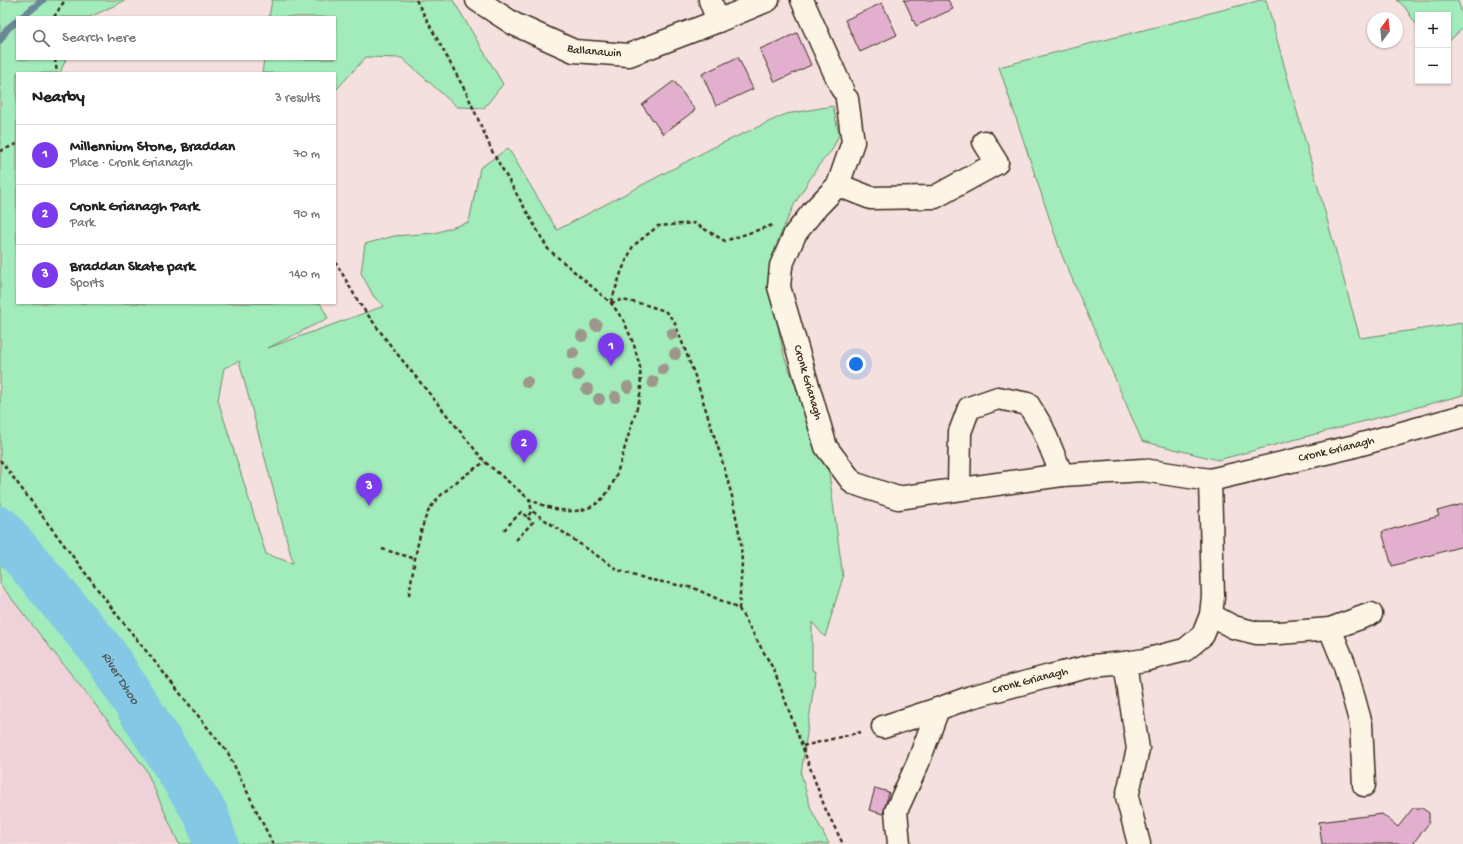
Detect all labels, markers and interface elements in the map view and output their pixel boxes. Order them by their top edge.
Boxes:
north arrow [1367,12,1403,48]
map controls [1415,12,1451,84]
button: + [1415,12,1451,48]
search box [16,16,336,60]
icon: search [30,27,52,49]
text: Search here [62,29,136,47]
street label: Ballanawin [564,41,622,61]
button: − [1415,48,1451,84]
text: Nearby [32,88,85,108]
text: 3 results [275,91,320,106]
text: Millennium Stone, Braddan [70,138,235,156]
text: 1 [42,147,48,162]
text: 70 m [294,147,320,162]
text: Place · Cronk Grianagh [70,156,193,171]
text: Cronk Grianagh Park [70,198,199,216]
text: 2 [42,207,48,222]
text: 90 m [294,207,320,222]
text: Park [70,216,95,231]
text: Braddan Skate park [70,258,195,276]
text: 3 [42,267,48,282]
text: 140 m [289,267,320,282]
text: Sports [70,276,104,291]
pin: 1 [598,333,624,366]
street label: Cronk Grianagh [789,343,825,422]
your location [846,354,866,374]
pin: 2 [511,430,537,463]
street label: Cronk Grianagh [1297,434,1377,466]
pin: 3 [356,473,382,506]
water label: River Dhoo [98,650,143,708]
street label: Cronk Grianagh [991,665,1070,698]

